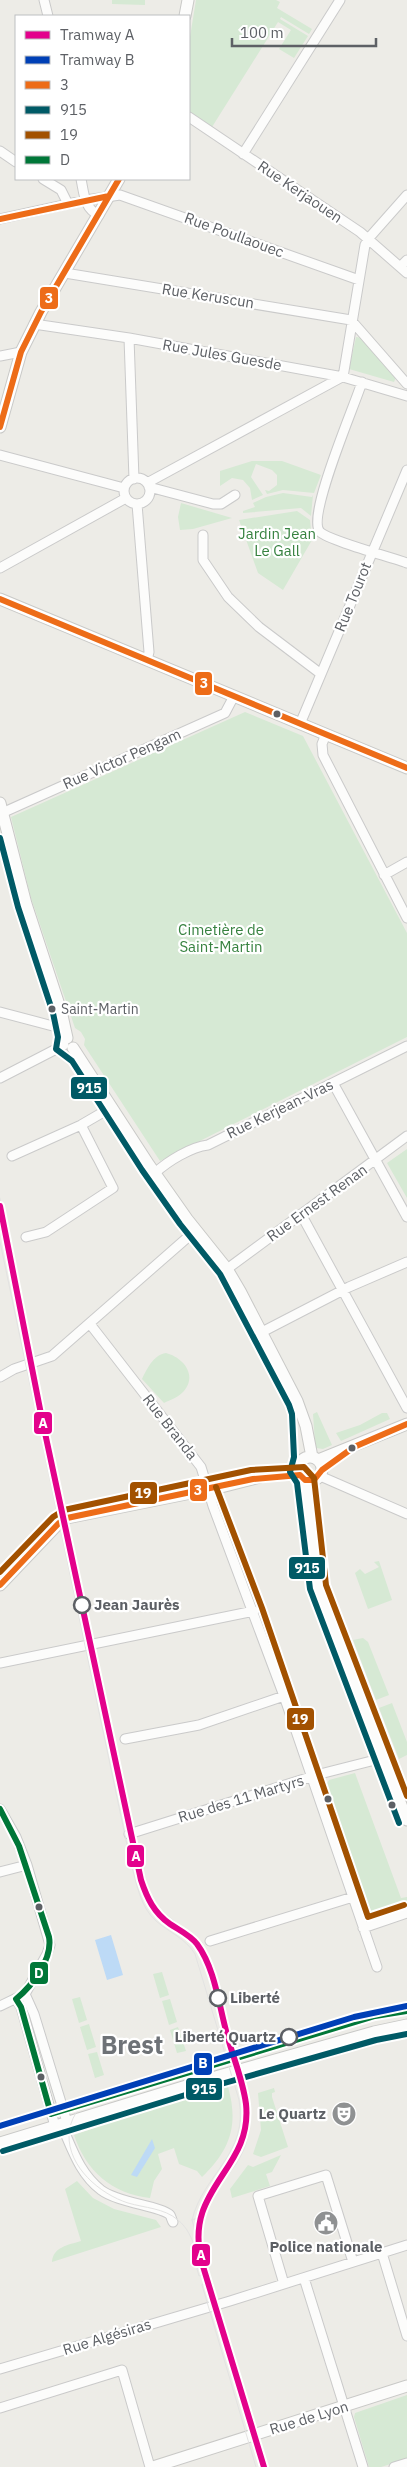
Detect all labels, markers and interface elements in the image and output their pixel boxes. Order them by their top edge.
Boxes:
legend [15,15,190,180]
scale bar [232,15,376,47]
text: 100 m [240,23,284,42]
text: Tramway A [60,25,135,44]
text: Tramway B [60,50,135,69]
text: 3 [60,75,69,94]
text: 915 [60,100,87,119]
text: 19 [60,125,78,144]
text: D [60,150,70,169]
street label: Rue Kerjaouen [254,156,346,227]
street label: Rue Poullaouec [182,208,287,261]
street label: Rue Keruscun [161,279,256,312]
line badge: 3 [39,286,59,310]
text: 3 [45,289,53,307]
street label: Rue Jules Guesde [161,335,283,374]
park label: Jardin Jean Le Gall [238,524,316,560]
street label: Rue Tourot [330,559,375,634]
line badge: 3 [194,671,213,696]
text: 3 [200,674,208,692]
unlabelled marker [272,709,282,719]
street label: Rue Victor Pengam [60,724,184,793]
park label: Cimetière de Saint-Martin [178,920,264,956]
place label: Saint-Martin [61,1000,139,1018]
marker: Saint-Martin [47,1004,57,1014]
street label: Rue Kerjean-Vras [223,1074,336,1143]
line badge: 915 [70,1076,108,1100]
text: 915 [76,1079,102,1097]
street label: Rue Ernest Renan [263,1160,371,1245]
street label: Rue Branda [139,1390,202,1463]
line badge: A [33,1411,53,1435]
text: A [38,1414,48,1432]
unlabelled marker [347,1443,357,1453]
line badge: 3 [189,1478,208,1502]
line badge: 19 [129,1481,158,1505]
text: 3 [194,1481,202,1499]
text: 19 [135,1484,151,1502]
line badge: 915 [288,1556,326,1580]
text: 915 [294,1559,320,1577]
place label: Jean Jaurès [94,1595,180,1614]
marker: Jean Jaurès [73,1596,91,1614]
line badge: 19 [286,1707,315,1731]
text: 19 [292,1710,308,1728]
street label: Rue des 11 Martyrs [176,1770,306,1827]
unlabelled marker [323,1794,333,1804]
unlabelled marker [387,1800,397,1810]
line badge: A [126,1844,145,1868]
text: A [131,1847,141,1865]
unlabelled marker [34,1902,44,1912]
line badge: D [29,1961,49,1985]
text: D [34,1964,44,1982]
place label: Liberté [230,1988,280,2007]
marker: Liberté [209,1989,227,2007]
place label: Liberté Quartz [175,2027,276,2046]
district label: Brest [101,2028,163,2061]
marker: Liberté Quartz [280,2028,298,2046]
line badge: B [193,2052,213,2076]
text: B [198,2054,208,2072]
unlabelled marker [36,2072,46,2082]
line badge: 915 [185,2077,223,2101]
text: 915 [191,2080,217,2098]
theatre icon: Le Quartz [331,2101,357,2127]
place label: Le Quartz [258,2104,326,2123]
public building icon: Police nationale [313,2210,339,2236]
place label: Police nationale [270,2237,382,2256]
line badge: A [191,2243,211,2267]
text: A [196,2246,206,2264]
street label: Rue Algésiras [60,2314,153,2359]
street label: Rue de Lyon [267,2397,351,2439]

